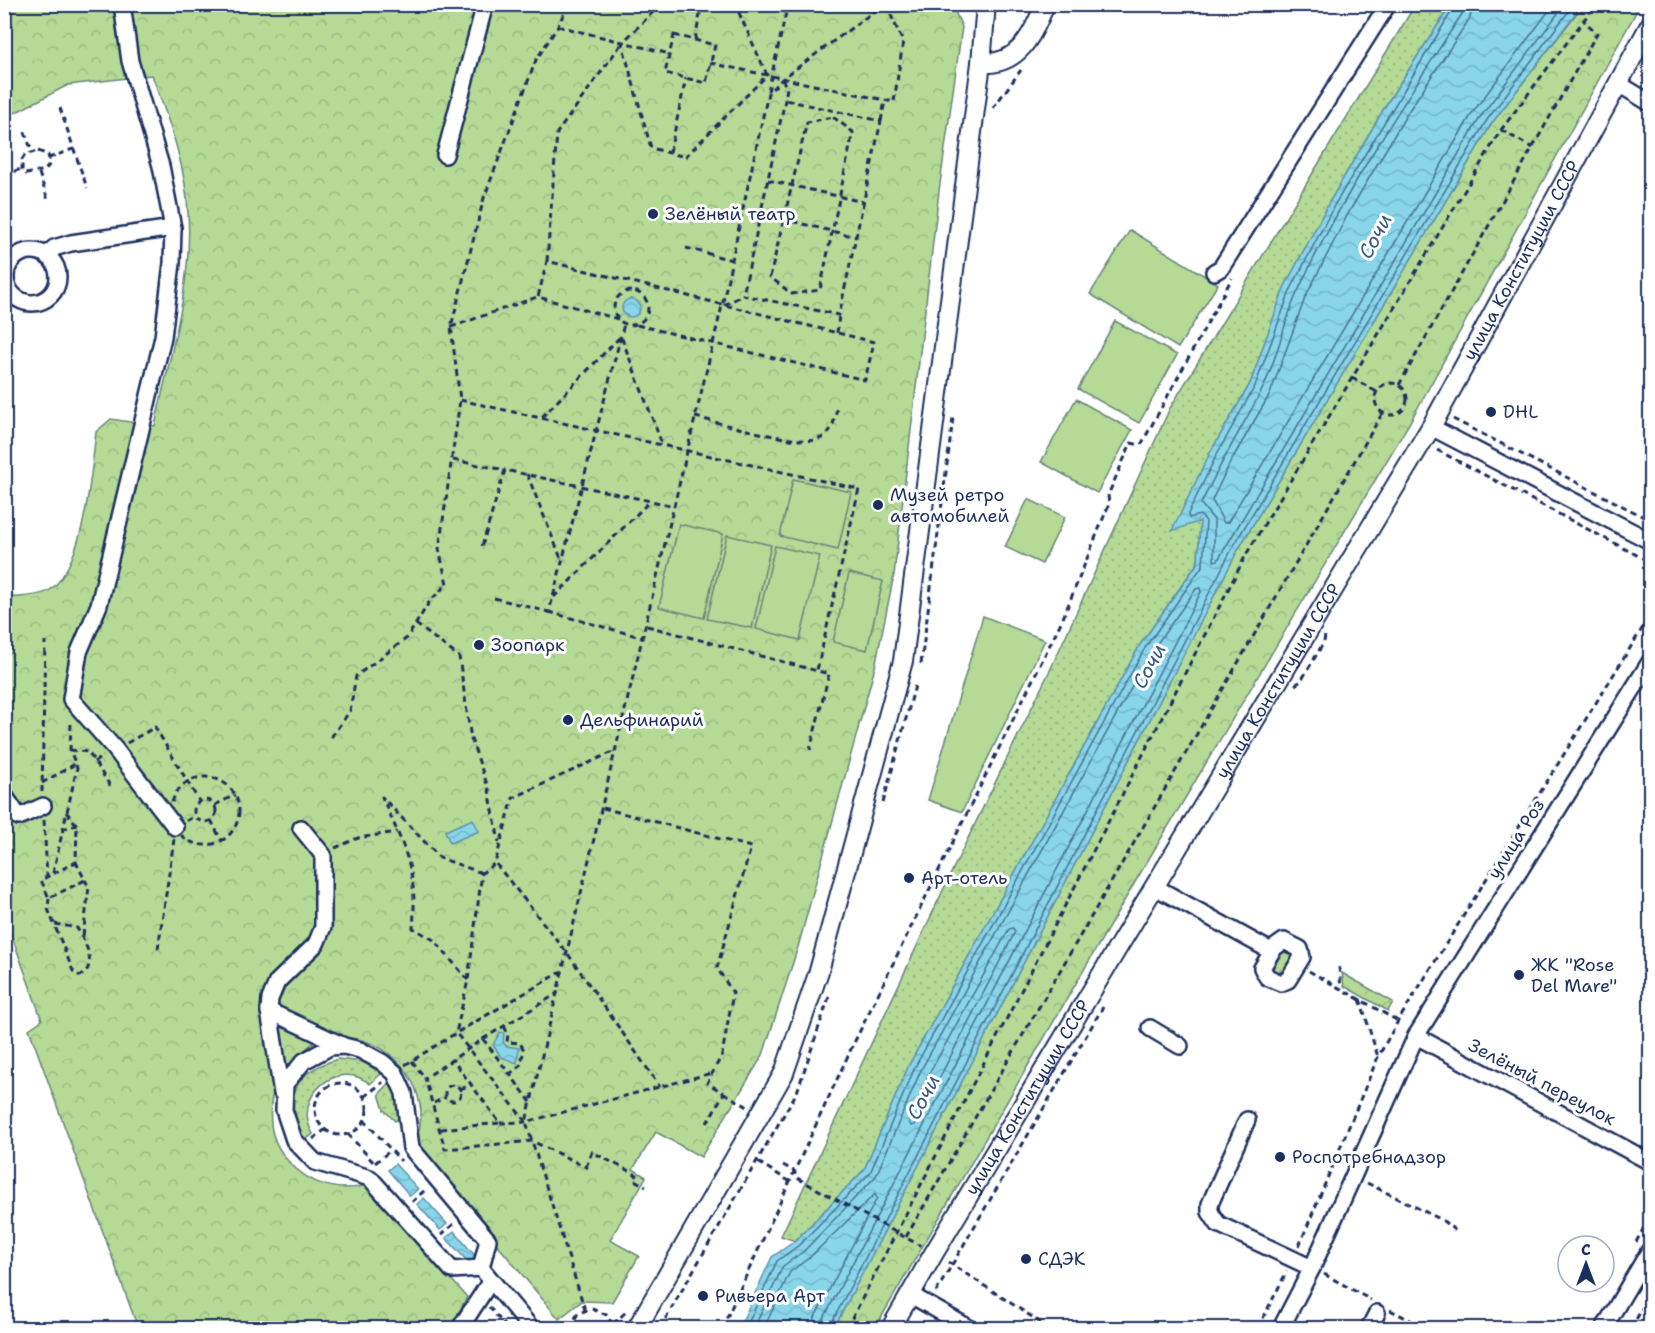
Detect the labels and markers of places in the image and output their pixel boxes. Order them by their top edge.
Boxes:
place label: Зелёный театр [665,202,796,226]
marker: Зелёный театр [646,207,660,221]
place label: DHL [1503,400,1538,424]
marker: DHL [1484,405,1498,419]
place label: Музей ретро автомобилей [890,483,1010,528]
marker: Музей ретро автомобилей [871,498,885,512]
place label: Зоопарк [491,633,565,657]
marker: Зоопарк [472,638,486,652]
place label: Дельфинарий [580,708,704,732]
marker: Дельфинарий [561,713,575,727]
place label: Арт-отель [921,866,1007,890]
marker: Арт-отель [902,871,916,885]
place label: ЖК "Rose Del Mare" [1531,953,1617,998]
marker: ЖК "Rose Del Mare" [1512,968,1526,982]
place label: Роспотребнадзор [1292,1145,1446,1169]
marker: Роспотребнадзор [1273,1150,1287,1164]
place label: СДЭК [1038,1247,1086,1271]
marker: СДЭК [1019,1252,1033,1266]
place label: Ривьера Арт [715,1284,826,1308]
marker: Ривьера Арт [696,1289,710,1303]

